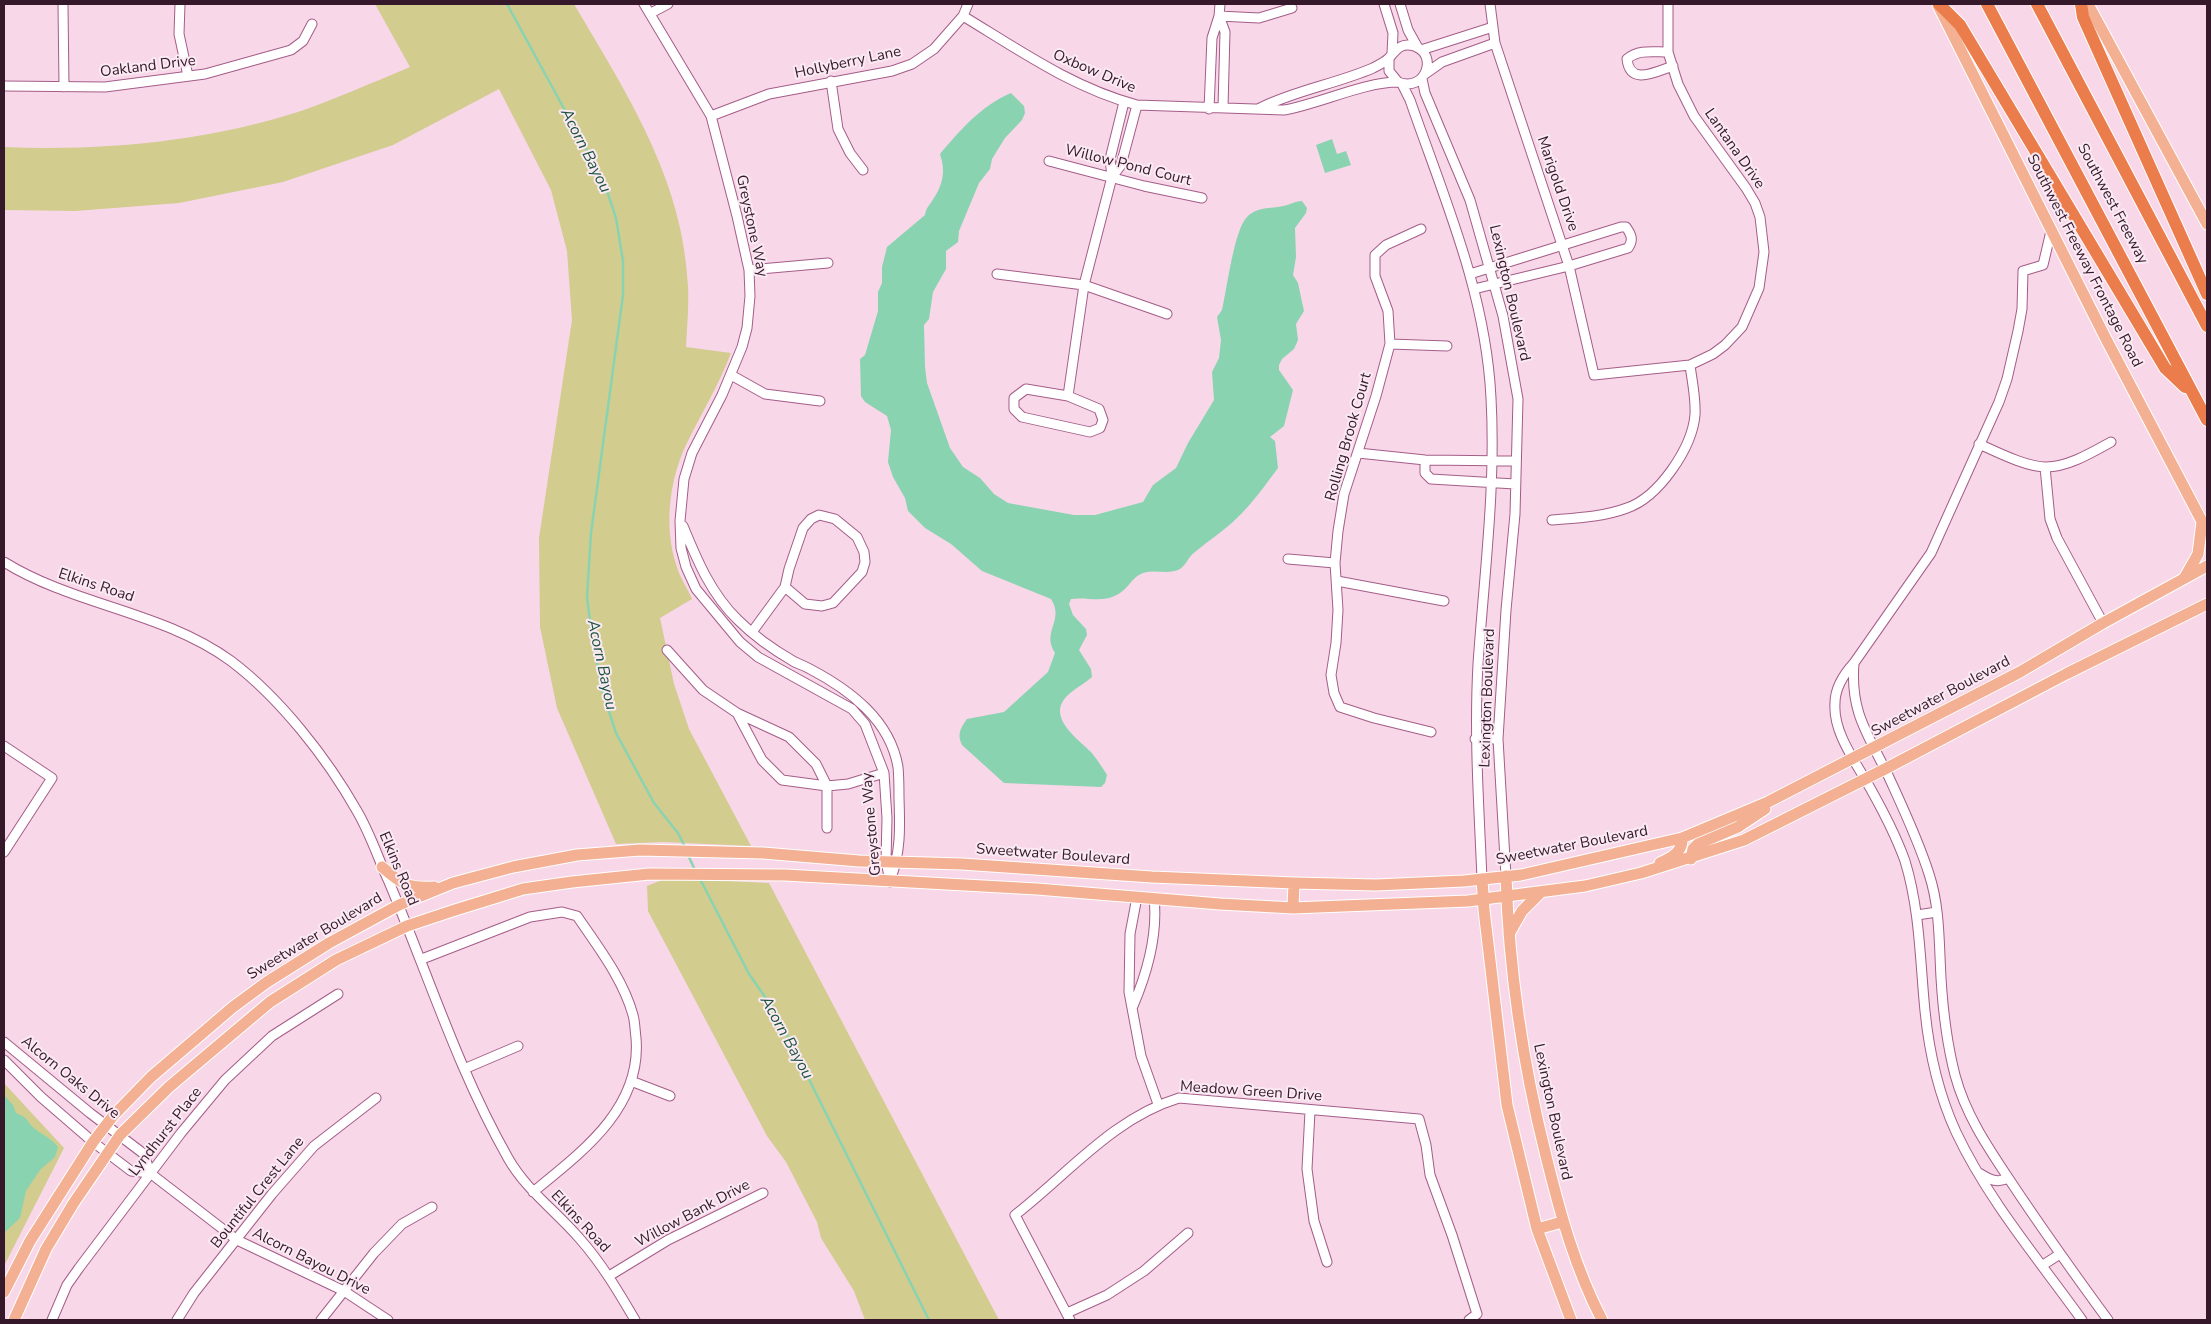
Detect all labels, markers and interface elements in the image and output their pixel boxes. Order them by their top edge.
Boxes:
street label: Hollyberry Lane [793,43,903,83]
street label: Oxbow Drive [1050,46,1138,98]
street label: Oakland Drive [99,52,197,82]
street label: Lantana Drive [1700,105,1768,193]
water label: Acorn Bayou [556,106,614,196]
street label: Marigold Drive [1532,134,1582,234]
street label: Southwest Freeway [2073,141,2151,267]
street label: Willow Pond Court [1063,142,1193,190]
street label: Southwest Freeway Frontage Road [2022,152,2146,370]
street label: Greystone Way [731,173,771,279]
street label: Lexington Boulevard [1485,223,1533,363]
street label: Rolling Brook Court [1322,371,1376,503]
street label: Elkins Road [56,565,136,607]
water label: Acorn Bayou [582,618,620,712]
street label: Lexington Boulevard [1477,628,1499,768]
street label: Sweetwater Boulevard [1869,653,2013,741]
street label: Greystone Way [859,771,885,877]
street label: Sweetwater Boulevard [1494,822,1650,870]
street label: Elkins Road [374,829,422,909]
street label: Sweetwater Boulevard [975,841,1131,869]
street label: Sweetwater Boulevard [244,890,386,984]
water label: Acorn Bayou [755,993,817,1083]
street label: Alcorn Oaks Drive [17,1033,123,1123]
street label: Lexington Boulevard [1529,1042,1575,1182]
street label: Meadow Green Drive [1179,1078,1323,1106]
street label: Lyndhurst Place [126,1084,206,1180]
street label: Bountiful Crest Lane [208,1134,308,1252]
street label: Willow Bank Drive [633,1176,753,1252]
street label: Elkins Road [547,1187,613,1257]
street label: Alcorn Bayou Drive [249,1224,373,1300]

